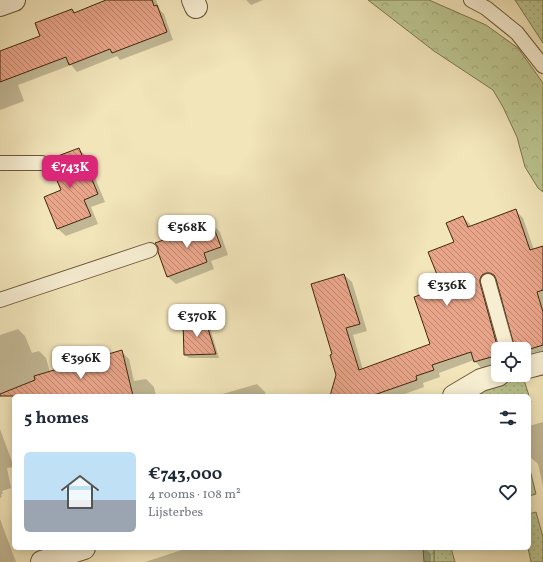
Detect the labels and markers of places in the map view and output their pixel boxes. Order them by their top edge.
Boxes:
pin: €743K [42,155,98,189]
pin: €568K [159,215,215,249]
pin: €336K [419,273,475,307]
pin: €370K [169,304,225,338]
pin: €396K [53,346,109,380]

